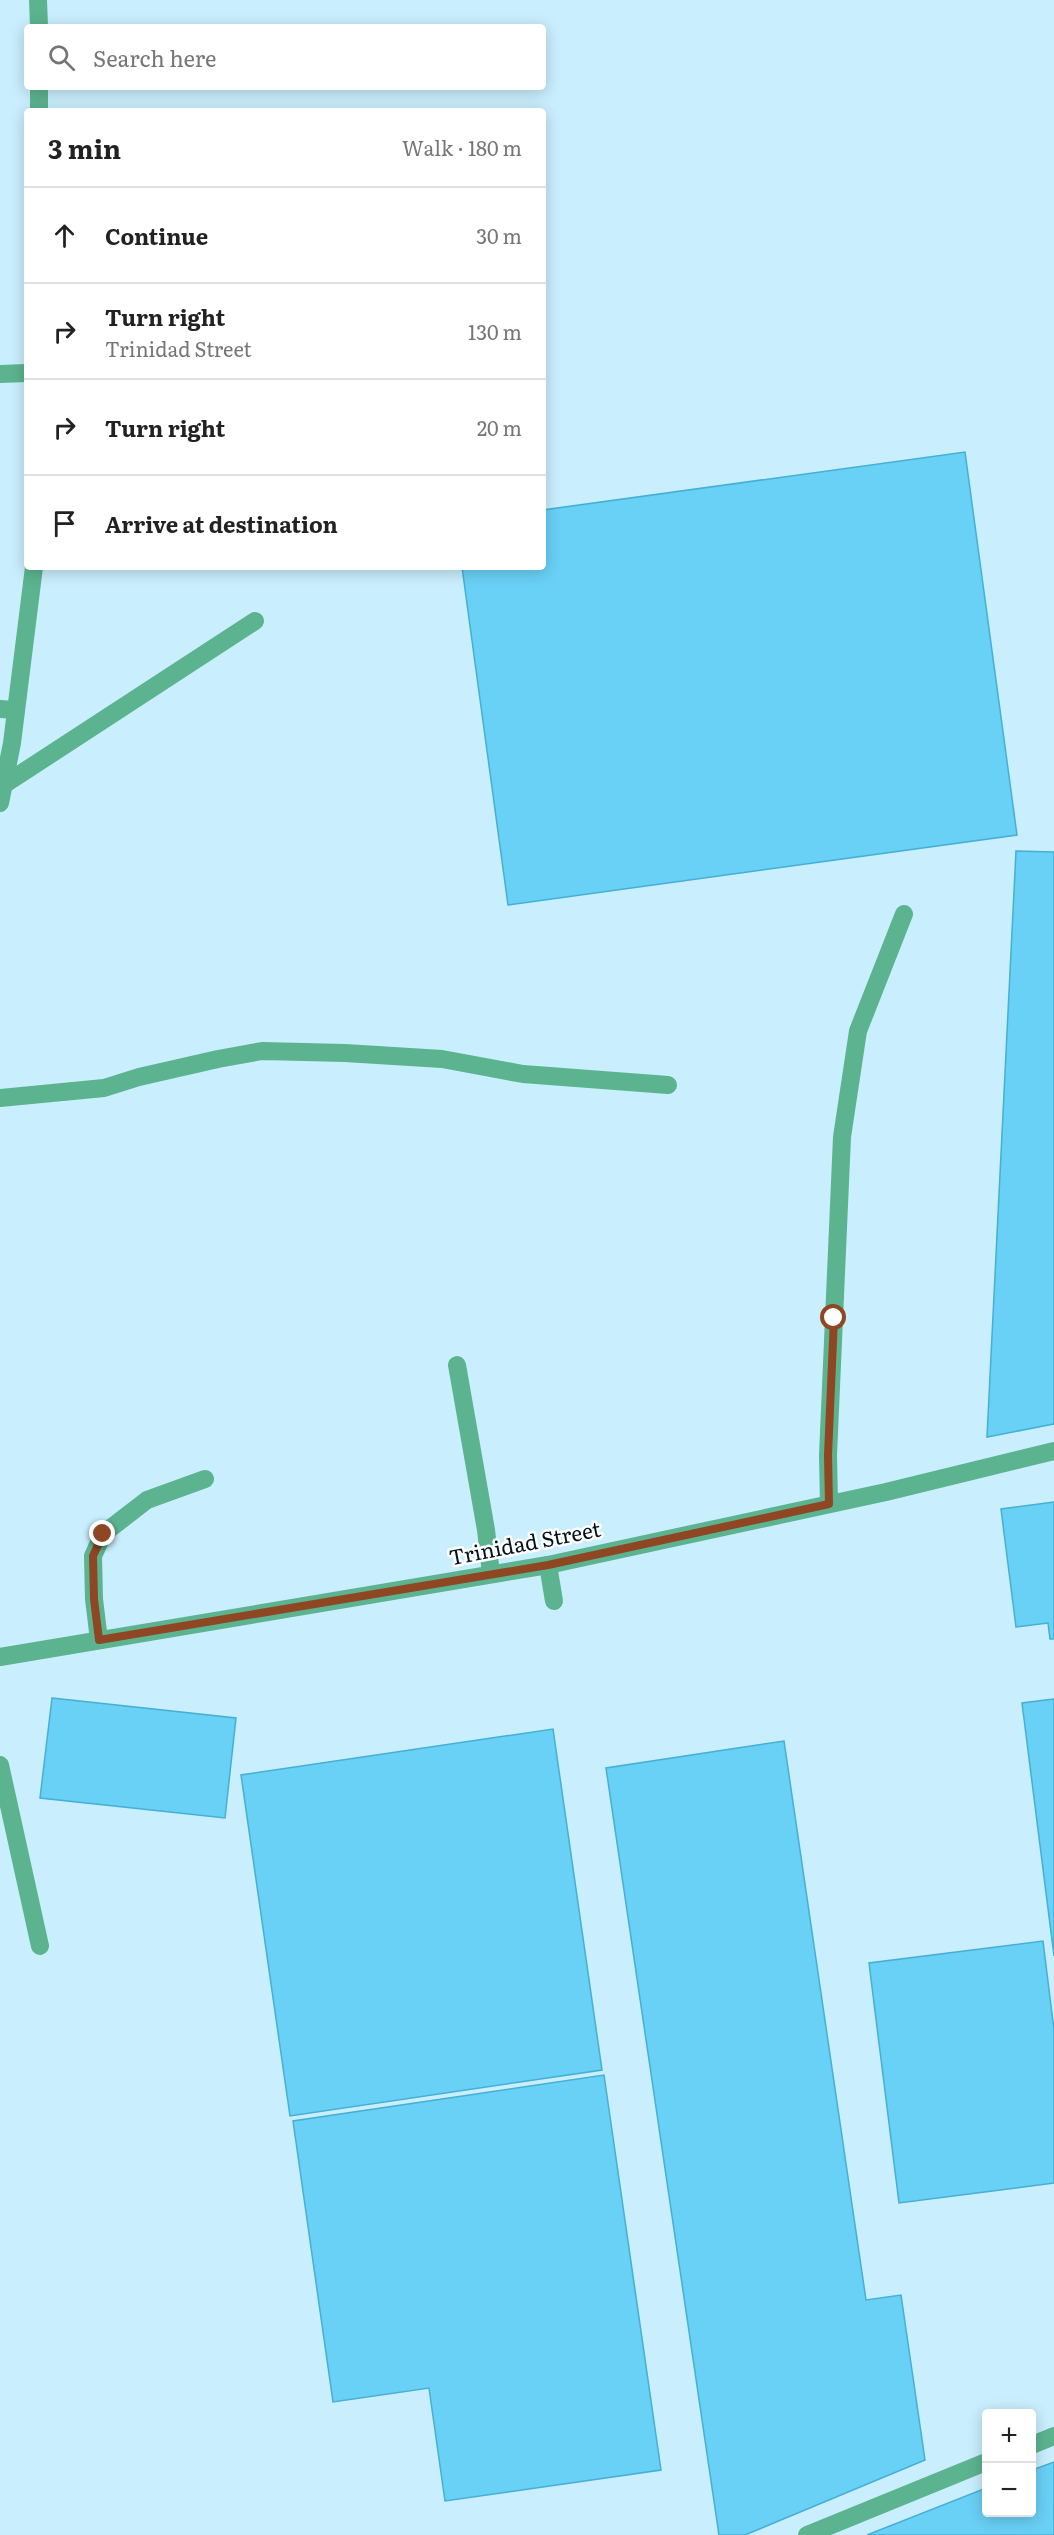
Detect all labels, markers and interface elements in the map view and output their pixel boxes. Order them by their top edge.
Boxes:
search box [24,24,546,90]
icon: search [45,41,78,74]
text: Search here [93,41,216,74]
text: 3 min [48,128,121,167]
text: Walk · 180 m [402,132,522,162]
icon: ahead [48,219,81,252]
text: Continue [105,219,208,252]
text: 30 m [476,220,522,250]
text: Turn right [105,300,225,333]
icon: right [48,315,81,348]
text: 130 m [468,316,522,346]
text: Trinidad Street [105,333,252,363]
icon: right [48,411,81,444]
text: Turn right [105,411,225,444]
text: 20 m [477,412,522,442]
icon: arrive [48,507,81,540]
text: Arrive at destination [105,507,338,540]
route start [820,1304,846,1330]
street label: Trinidad Street [446,1512,604,1571]
route end [89,1520,115,1546]
map controls [982,2409,1036,2517]
button: + [982,2409,1036,2463]
button: − [982,2463,1036,2517]

